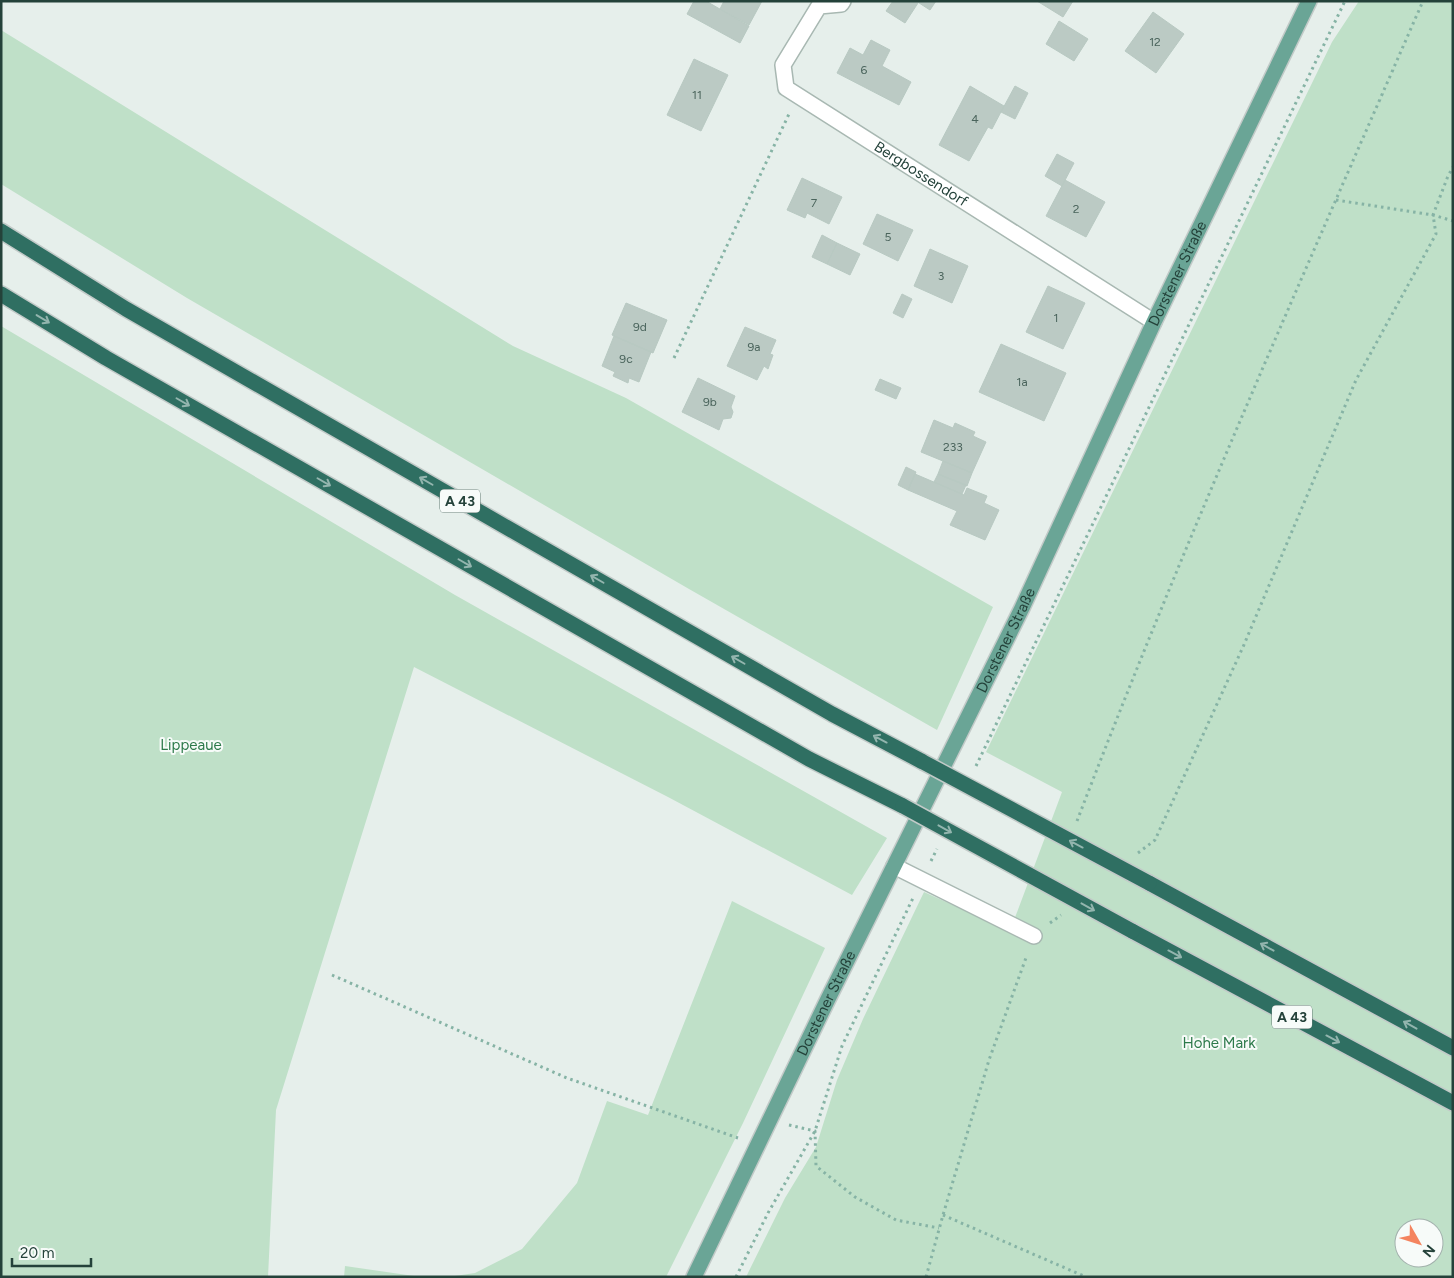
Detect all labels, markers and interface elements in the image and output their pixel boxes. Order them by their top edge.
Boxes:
house number: 12 [1149,35,1161,49]
house number: 6 [861,63,868,77]
house number: 11 [692,88,702,102]
house number: 4 [971,112,979,126]
street label: Bergbossendorf [871,137,972,211]
house number: 7 [811,196,818,210]
house number: 2 [1073,202,1079,216]
street label: Dorstener Straße [1144,218,1210,329]
house number: 5 [885,230,892,244]
house number: 3 [938,269,944,283]
house number: 1 [1054,311,1058,325]
one-way arrow [35,315,49,325]
house number: 9d [633,320,647,334]
house number: 9a [748,340,760,354]
house number: 9c [619,352,633,366]
house number: 1a [1016,375,1028,389]
house number: 9b [703,395,717,409]
one-way arrow [175,397,190,407]
house number: 233 [943,440,963,454]
one-way arrow [419,476,433,486]
one-way arrow [316,478,331,488]
road number: A 43 [440,490,480,512]
one-way arrow [458,558,473,568]
one-way arrow [590,574,604,584]
street label: Dorstener Straße [972,585,1039,696]
one-way arrow [731,655,745,665]
one-way arrow [873,734,888,743]
park label: Lippeaue [160,736,222,754]
one-way arrow [938,824,953,834]
one-way arrow [1069,838,1083,848]
one-way arrow [1080,903,1095,912]
one-way arrow [1260,942,1275,952]
street label: Dorstener Straße [793,948,859,1059]
one-way arrow [1167,949,1182,959]
road number: A 43 [1272,1006,1312,1028]
one-way arrow [1403,1020,1418,1029]
park label: Hohe Mark [1183,1034,1256,1052]
one-way arrow [1326,1034,1341,1044]
north arrow [1394,1218,1444,1268]
scale bar [12,1236,91,1268]
text: N [1419,1241,1439,1260]
text: 20 m [20,1244,54,1262]

